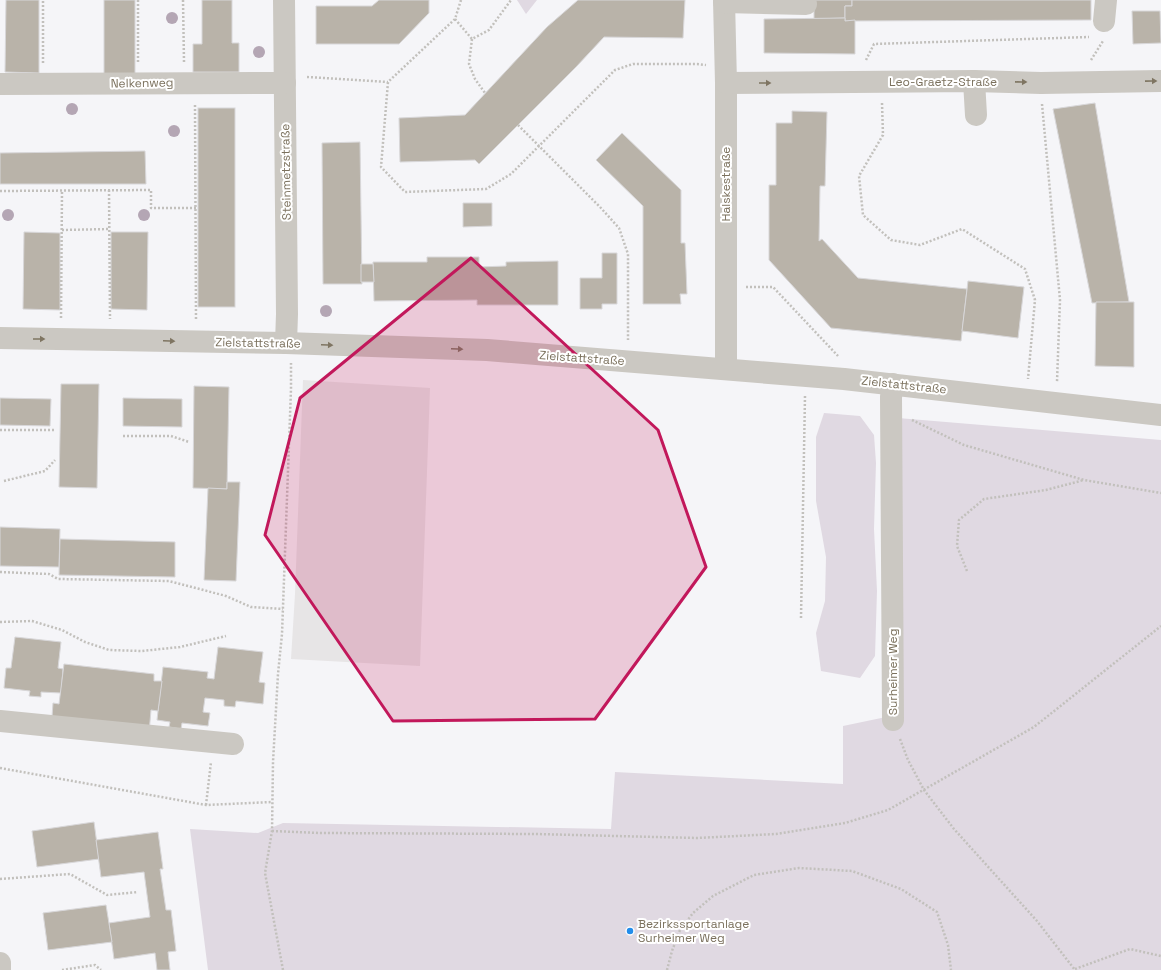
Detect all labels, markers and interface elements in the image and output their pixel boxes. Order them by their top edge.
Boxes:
street label: Nelkenweg [110,74,174,92]
street label: Leo-Graetz-Straße [889,74,997,90]
one-way arrow [1145,78,1158,84]
one-way arrow [1015,79,1028,85]
one-way arrow [759,80,772,86]
street label: Steinmetzstraße [277,124,295,220]
street label: Halskestraße [718,147,734,221]
street label: Zielstattstraße [215,334,301,352]
one-way arrow [33,335,45,342]
one-way arrow [163,338,176,344]
one-way arrow [321,342,334,348]
one-way arrow [451,346,463,353]
street label: Zielstattstraße [539,347,625,369]
street label: Zielstattstraße [861,373,947,397]
street label: Surheimer Weg [885,629,901,715]
place label: Bezirkssportanlage Surheimer Weg [638,916,749,946]
marker: Bezirkssportanlage Surheimer Weg [625,926,635,936]

